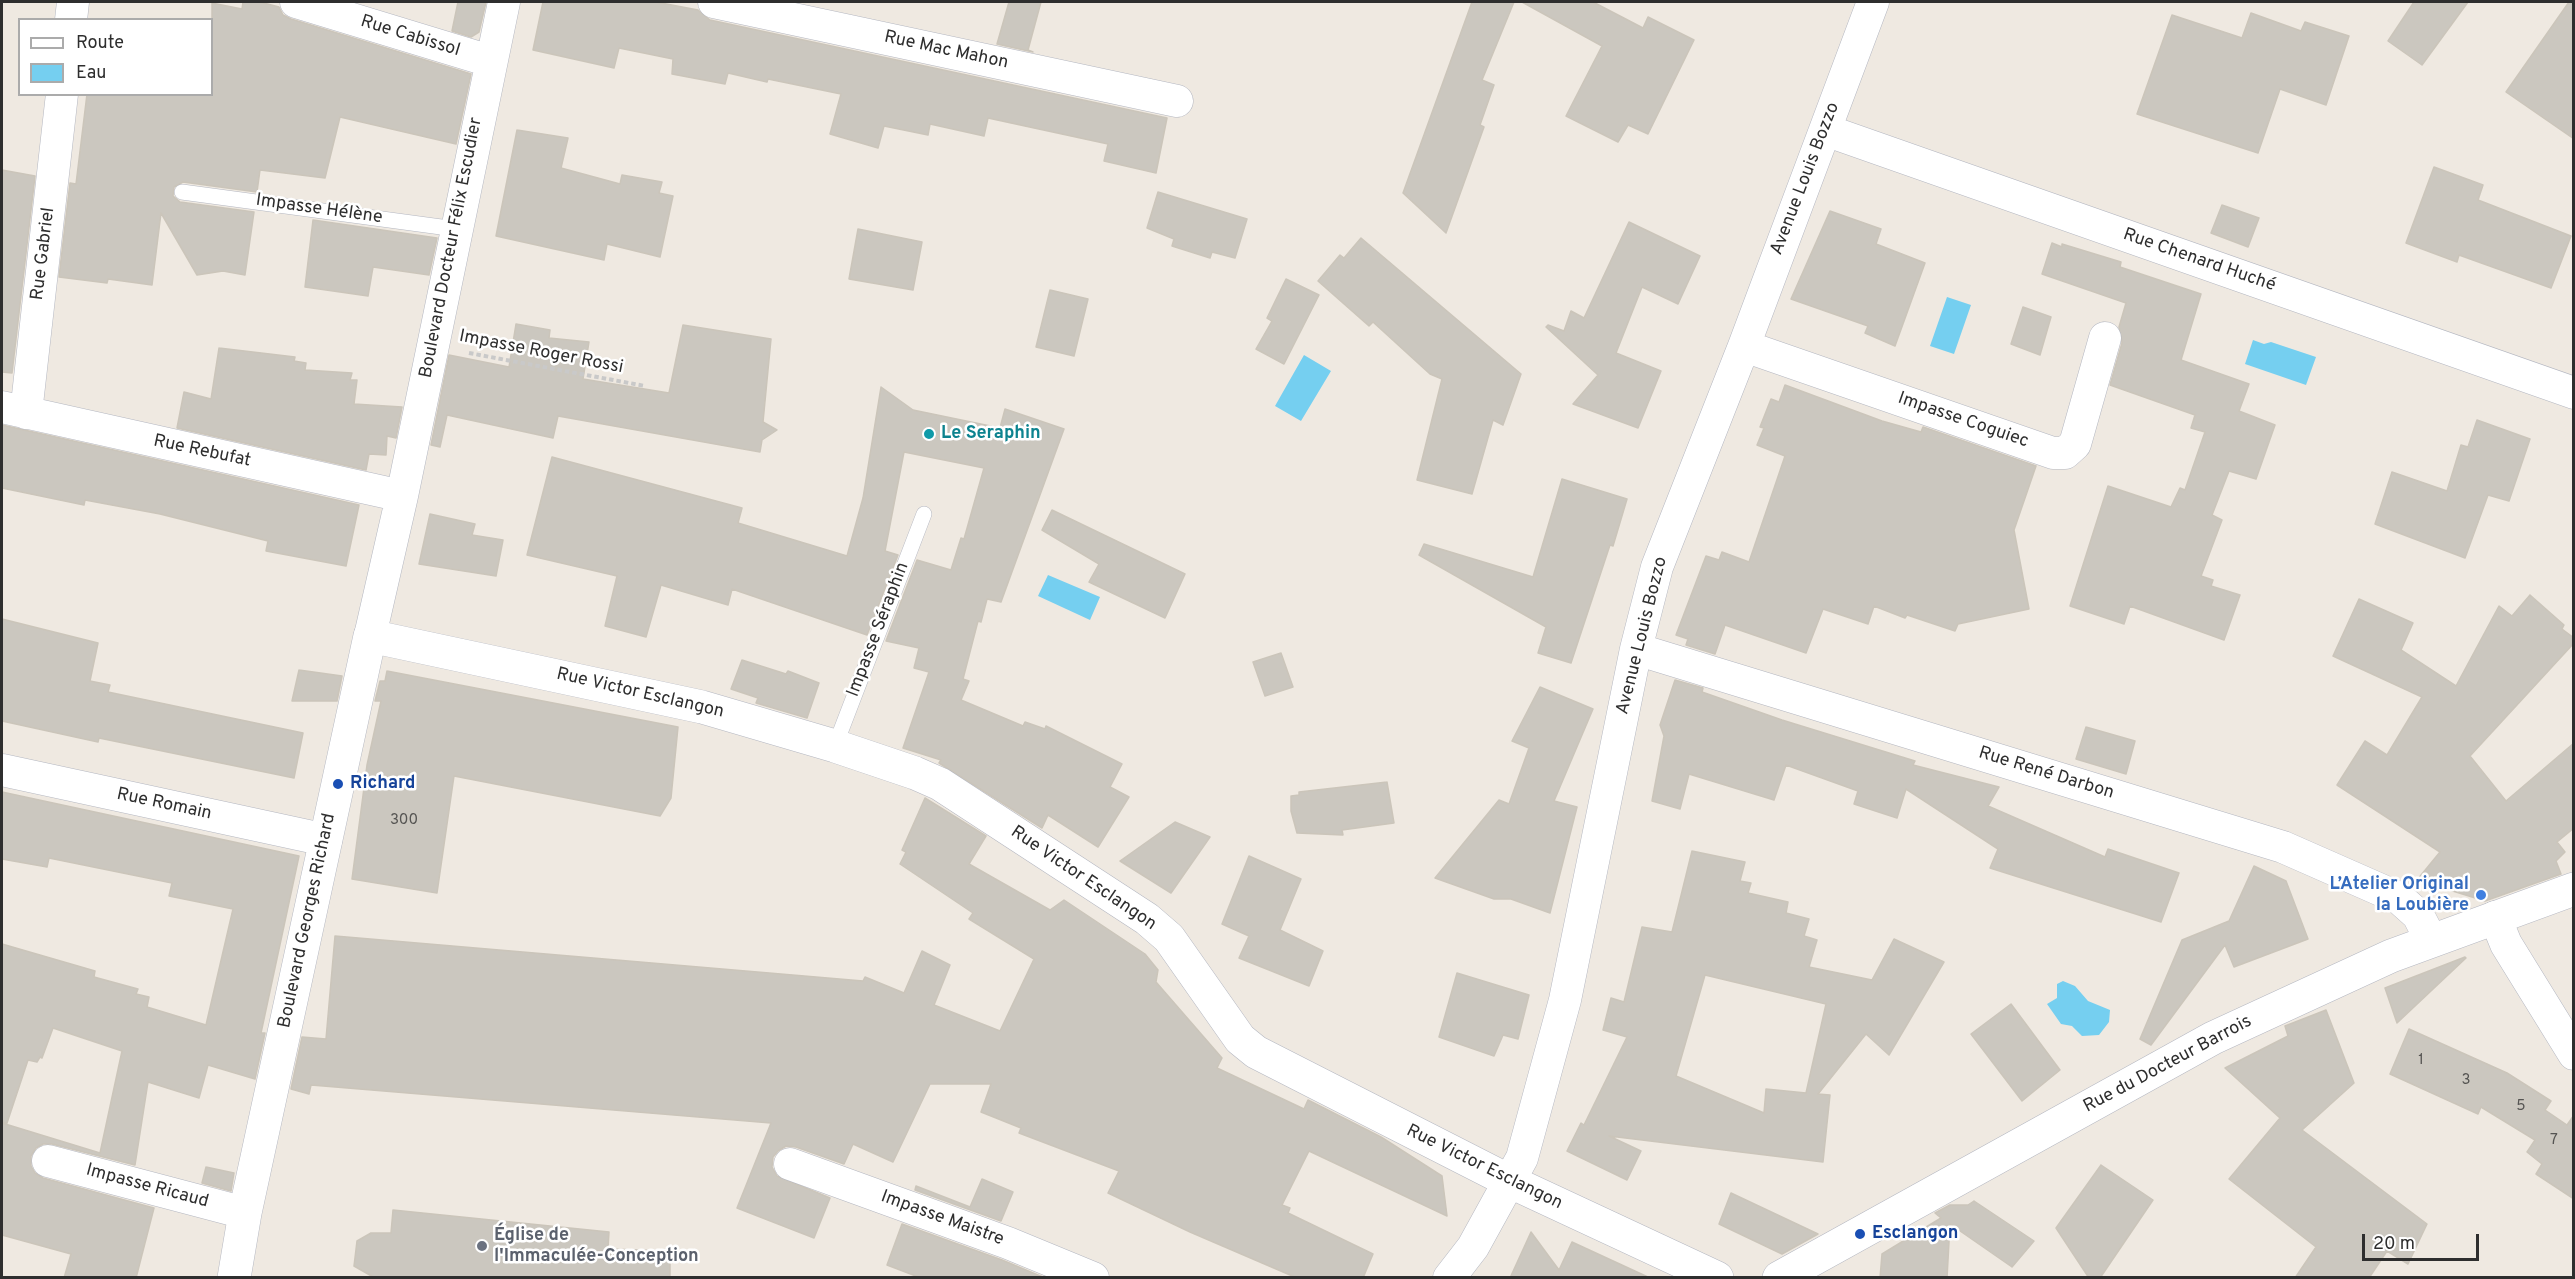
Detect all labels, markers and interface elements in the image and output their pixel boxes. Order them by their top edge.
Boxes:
street label: Rue Cabissol [358,12,462,62]
legend [18,18,213,96]
street label: Rue Mac Mahon [882,27,1010,75]
text: Route [76,32,124,55]
text: Eau [76,62,106,85]
street label: Avenue Louis Bozzo [1767,100,1845,258]
street label: Boulevard Docteur Félix Escudier [416,116,488,380]
street label: Impasse Hélène [254,190,384,230]
street label: Rue Gabriel [28,206,60,302]
street label: Rue Chenard Huché [2120,225,2278,297]
street label: Impasse Roger Rossi [457,326,625,380]
street label: Impasse Coguiec [1895,388,2031,454]
place label: Le Seraphin [941,423,1041,445]
marker: Le Seraphin [922,427,936,441]
street label: Rue Rebufat [151,431,253,473]
street label: Avenue Louis Bozzo [1613,555,1673,717]
street label: Impasse Séraphin [843,560,915,700]
street label: Rue Victor Esclangon [554,664,726,724]
street label: Rue René Darbon [1976,743,2116,805]
place label: Richard [350,773,415,795]
marker: Richard [331,777,345,791]
street label: Rue Romain [114,784,214,826]
street label: Boulevard Georges Richard [275,812,341,1030]
house number: 300 [390,812,418,830]
street label: Rue Victor Esclangon [1006,822,1160,936]
place label: L’Atelier Original la Loubière [2329,874,2469,916]
marker: L’Atelier Original la Loubière [2474,888,2488,902]
street label: Rue du Docteur Barrois [2080,1011,2256,1119]
house number: 1 [2418,1052,2424,1070]
house number: 3 [2461,1072,2471,1090]
house number: 5 [2516,1098,2526,1116]
street label: Rue Victor Esclangon [1402,1121,1566,1215]
house number: 7 [2550,1132,2558,1150]
street label: Impasse Ricaud [83,1160,211,1214]
street label: Impasse Maistre [877,1187,1007,1251]
scale bar [2365,1222,2482,1260]
place label: Esclangon [1872,1223,1958,1245]
place label: Église de l'Immaculée-Conception [494,1225,699,1268]
marker: Esclangon [1853,1227,1867,1241]
text: 20 m [2373,1233,2415,1256]
marker: Église de l'Immaculée-Conception [475,1239,489,1253]

